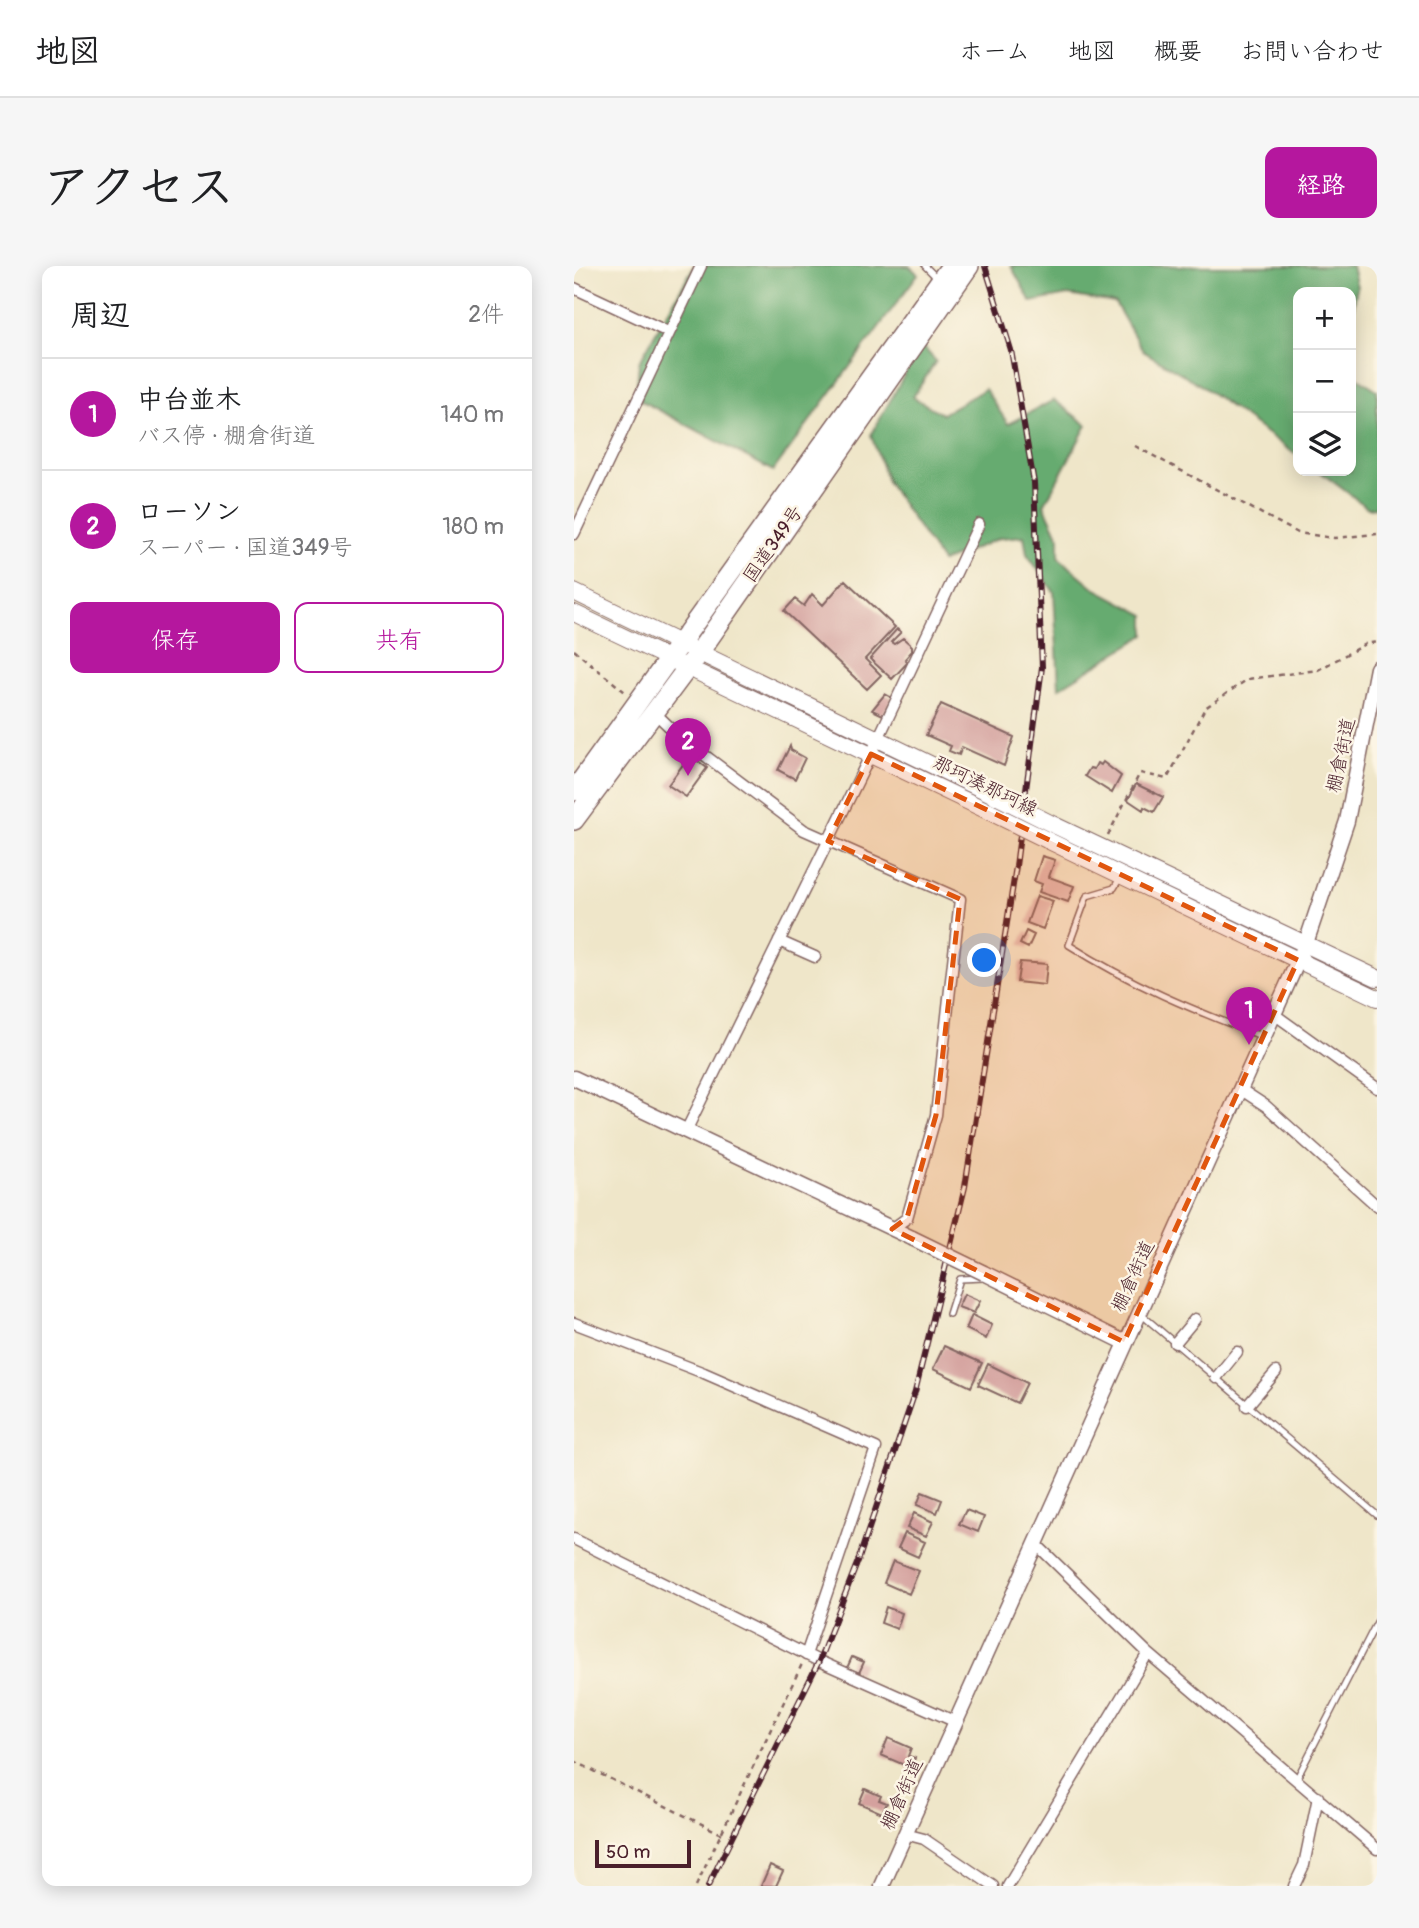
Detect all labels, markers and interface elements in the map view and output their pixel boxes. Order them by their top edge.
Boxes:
text: 地図 [35,31,101,72]
text: ホーム [959,37,1030,66]
text: 地図 [1068,37,1116,66]
text: 概要 [1154,37,1202,66]
text: お問い合わせ [1240,37,1384,66]
button: 経路 [1265,147,1377,218]
text: アクセス [42,157,235,218]
map controls [1293,287,1356,476]
button: + [1293,287,1356,350]
text: 周辺 [70,297,130,334]
text: 2件 [468,300,504,329]
button: − [1293,350,1356,413]
text: 中台並木 [137,384,241,416]
text: 1 [89,400,98,429]
text: 140 m [441,400,504,429]
button: layers [1293,413,1356,476]
text: バス停 · 棚倉街道 [137,421,315,450]
text: ローソン [137,496,241,528]
street label: 国道349号 [738,501,808,587]
text: 2 [87,512,99,541]
text: 180 m [442,512,504,541]
text: スーパー · 国道349号 [137,533,353,562]
button: 保存 [70,602,280,673]
button: 共有 [294,602,504,673]
street label: 棚倉街道 [1321,715,1361,795]
pin: 2 [665,718,711,776]
street label: 那珂湊那珂線 [929,750,1041,822]
your location [967,943,1001,977]
pin: 1 [1226,987,1272,1045]
street label: 棚倉街道 [1106,1236,1160,1316]
street label: 棚倉街道 [876,1754,928,1834]
scale bar [595,1837,691,1869]
text: 50 m [606,1840,650,1864]

